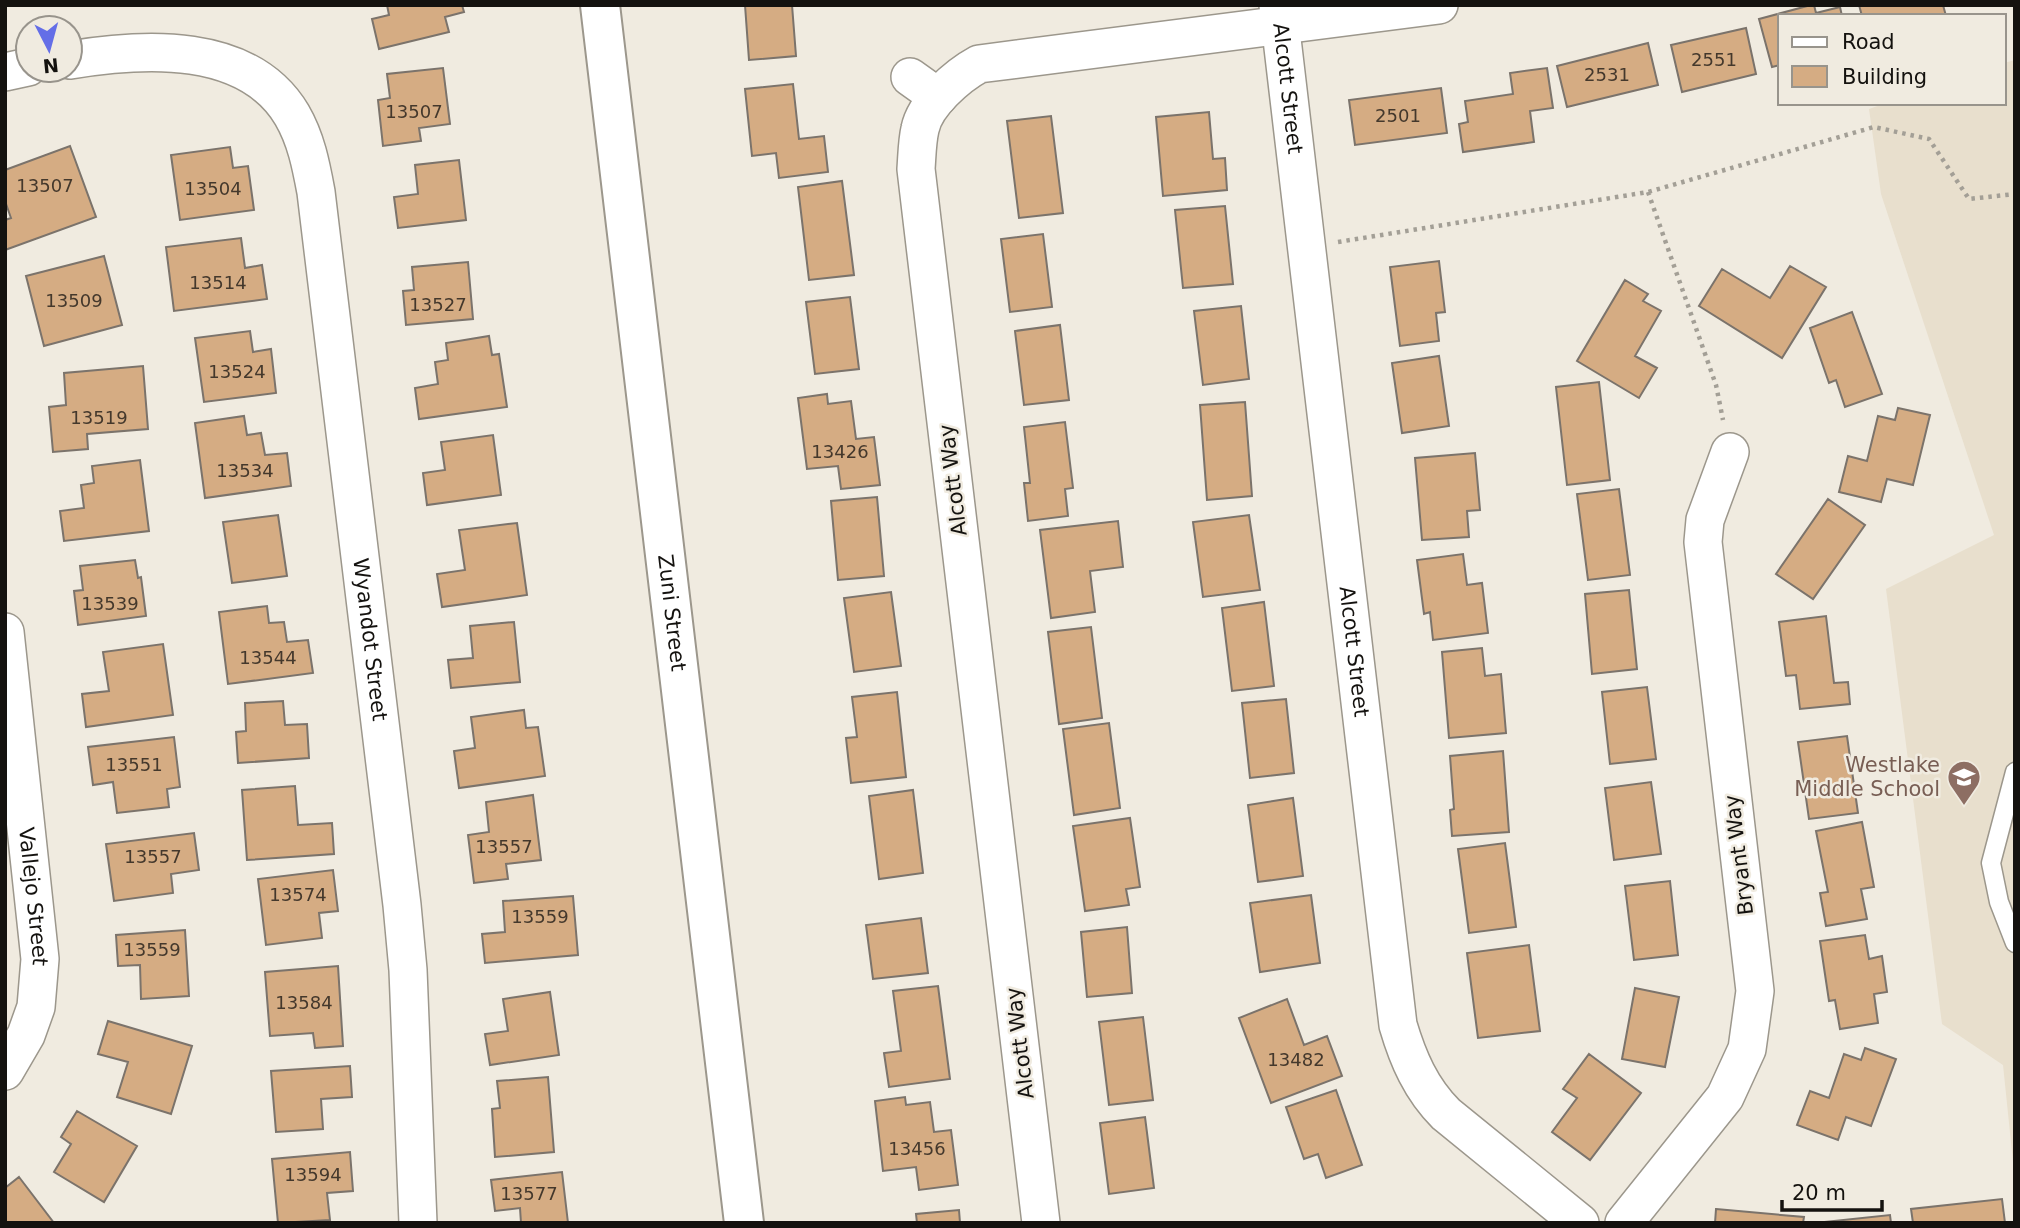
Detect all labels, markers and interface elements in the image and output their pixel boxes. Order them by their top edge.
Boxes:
north arrow [14,14,84,84]
legend [1778,14,2006,105]
street label: Alcott Street [1268,22,1307,155]
text: Road [1842,30,1895,54]
house number: 2551 [1691,49,1737,70]
text: N [42,54,60,78]
house number: 2531 [1584,64,1630,85]
text: Building [1842,65,1927,89]
house number: 13507 [385,101,443,122]
house number: 2501 [1375,105,1421,126]
house number: 13507 [16,175,74,196]
house number: 13504 [184,178,242,199]
house number: 13514 [189,272,247,293]
house number: 13509 [45,290,103,311]
house number: 13527 [409,294,467,315]
house number: 13524 [208,361,266,382]
house number: 13519 [70,407,128,428]
street label: Alcott Way [934,423,972,537]
house number: 13426 [811,441,869,462]
house number: 13534 [216,460,274,481]
street label: Zuni Street [653,553,691,672]
street label: Wyandot Street [348,557,392,722]
street label: Alcott Street [1334,585,1374,718]
house number: 13539 [81,593,139,614]
house number: 13544 [239,647,297,668]
place label: Westlake Middle School [1794,753,1940,801]
house number: 13551 [105,754,163,775]
school or university icon: Westlake Middle School [1945,758,1983,807]
street label: Bryant Way [1720,793,1758,917]
street label: Vallejo Street [14,826,52,967]
house number: 13557 [475,836,533,857]
house number: 13557 [124,846,182,867]
house number: 13574 [269,884,327,905]
house number: 13559 [511,906,569,927]
house number: 13559 [123,939,181,960]
street label: Alcott Way [1001,986,1039,1100]
house number: 13584 [275,992,333,1013]
house number: 13482 [1267,1049,1325,1070]
house number: 13456 [888,1138,946,1159]
house number: 13594 [284,1164,342,1185]
scale bar [1782,1168,1882,1212]
text: 20 m [1792,1181,1846,1205]
house number: 13577 [500,1183,558,1204]

